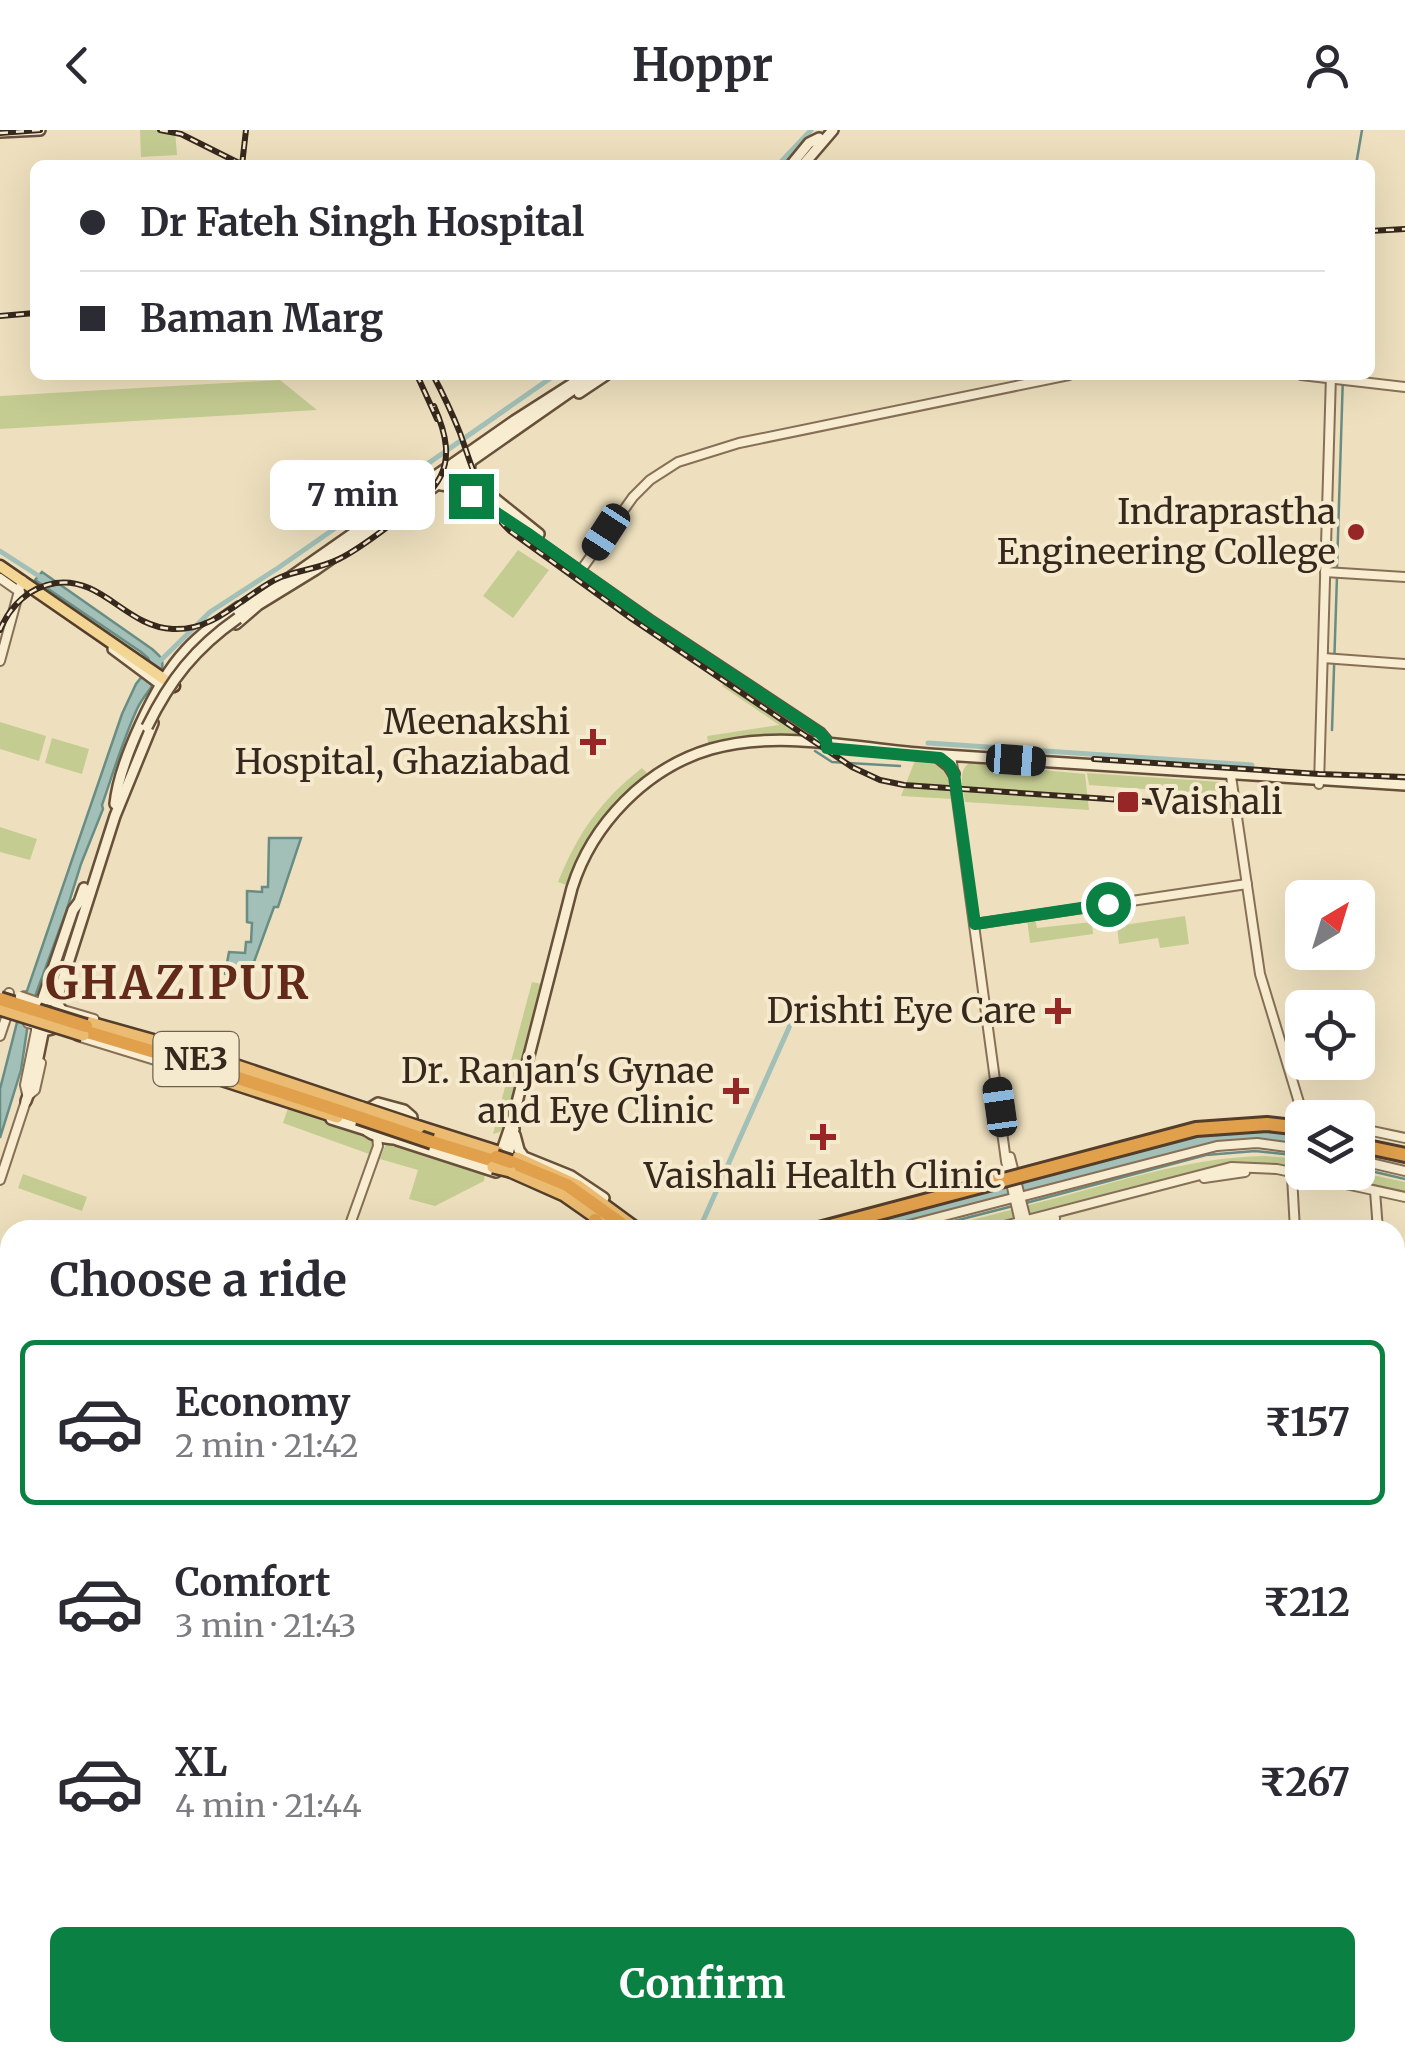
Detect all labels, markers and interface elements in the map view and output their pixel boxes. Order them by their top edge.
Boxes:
text: Hoppr [632,37,773,93]
icon: back [50,38,105,93]
icon: person [1300,38,1355,93]
text: Dr Fateh Singh Hospital [140,199,584,246]
text: Baman Marg [140,295,383,342]
callout: 7 min [271,461,436,531]
route end [449,474,494,519]
text: 7 min [307,475,398,515]
place label: Indraprastha Engineering College [997,490,1336,574]
car [577,499,635,565]
marker: Indraprastha Engineering College [1345,521,1367,543]
place label: Meenakshi Hospital, Ghaziabad [234,700,570,784]
marker: Meenakshi Hospital, Ghaziabad [580,729,606,755]
car [985,743,1047,777]
place label: Vaishali [1149,780,1283,824]
marker: Vaishali [1115,789,1141,815]
north arrow [1285,880,1375,970]
map controls [1285,880,1375,1190]
route start [1086,882,1131,927]
district label: GHAZIPUR [45,955,311,1011]
place label: Drishti Eye Care [767,989,1036,1033]
button: locate [1285,990,1375,1080]
marker: Drishti Eye Care [1045,998,1071,1024]
road number: NE3 [154,1032,238,1086]
place label: Dr. Ranjan's Gynae and Eye Clinic [401,1049,714,1133]
car [981,1075,1019,1139]
marker: Dr. Ranjan's Gynae and Eye Clinic [723,1078,749,1104]
button: layers [1285,1100,1375,1190]
marker: Vaishali Health Clinic [810,1124,836,1150]
place label: Vaishali Health Clinic [643,1154,1002,1198]
text: Choose a ride [50,1252,347,1308]
icon: car [55,1378,145,1468]
text: Economy [175,1379,350,1426]
text: ₹157 [1264,1399,1350,1446]
text: 2 min · 21:42 [175,1426,359,1466]
icon: car [55,1558,145,1648]
text: Comfort [175,1559,331,1606]
text: ₹212 [1263,1579,1350,1626]
text: 3 min · 21:43 [175,1606,356,1646]
icon: car [55,1738,145,1828]
text: XL [175,1739,227,1786]
text: ₹267 [1259,1759,1350,1806]
text: 4 min · 21:44 [175,1786,362,1826]
button: Confirm [50,1927,1355,2042]

